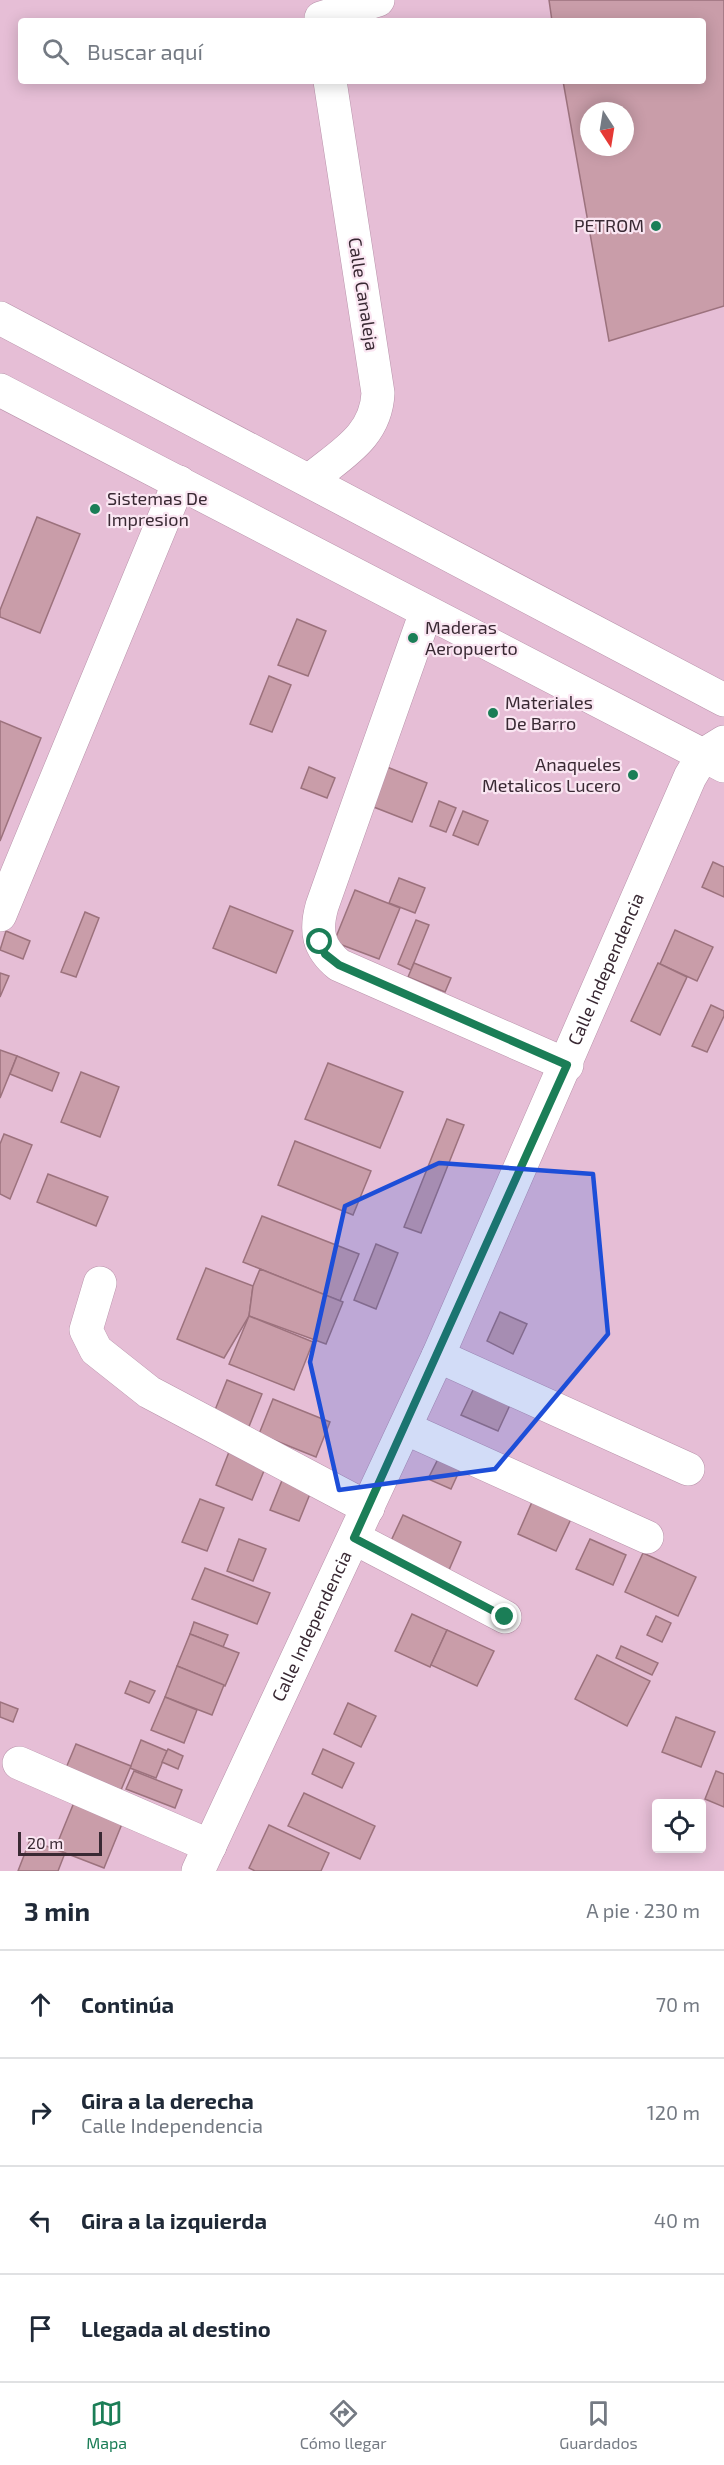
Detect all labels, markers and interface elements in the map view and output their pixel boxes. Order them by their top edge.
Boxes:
search box [18,18,706,84]
icon: search [39,35,72,68]
text: Buscar aquí [87,38,203,64]
north arrow [580,102,634,156]
place label: PETROM [574,214,644,236]
marker: PETROM [649,219,663,233]
street label: Calle Canaleja [344,236,384,352]
place label: Sistemas De Impresion [107,487,208,530]
marker: Sistemas De Impresion [88,502,102,516]
place label: Maderas Aeropuerto [425,616,518,659]
marker: Maderas Aeropuerto [406,631,420,645]
place label: Materiales De Barro [505,691,593,734]
marker: Materiales De Barro [486,706,500,720]
place label: Anaqueles Metalicos Lucero [482,753,621,796]
marker: Anaqueles Metalicos Lucero [626,768,640,782]
street label: Calle Independencia [563,889,648,1048]
route start [306,928,332,954]
street label: Calle Independencia [267,1547,356,1705]
route end [491,1603,517,1629]
map controls [652,1799,706,1853]
button: locate [652,1799,706,1853]
scale bar [18,1829,102,1856]
text: 20 m [27,1833,63,1852]
text: 3 min [24,1895,90,1926]
text: A pie · 230 m [586,1898,700,1922]
icon: ahead [24,1988,57,2021]
text: Continúa [81,1991,174,2017]
text: 70 m [656,1992,700,2016]
text: Gira a la derecha [81,2087,254,2113]
icon: right [24,2096,57,2129]
text: 120 m [647,2100,700,2124]
text: Calle Independencia [81,2113,263,2137]
icon: left [24,2204,57,2237]
text: Gira a la izquierda [81,2207,267,2233]
text: 40 m [654,2208,700,2232]
icon: arrive [24,2312,57,2345]
text: Llegada al destino [81,2315,271,2341]
tab: Mapa [86,2397,127,2452]
tab: Cómo llegar [300,2397,387,2452]
tab: Guardados [559,2397,638,2452]

